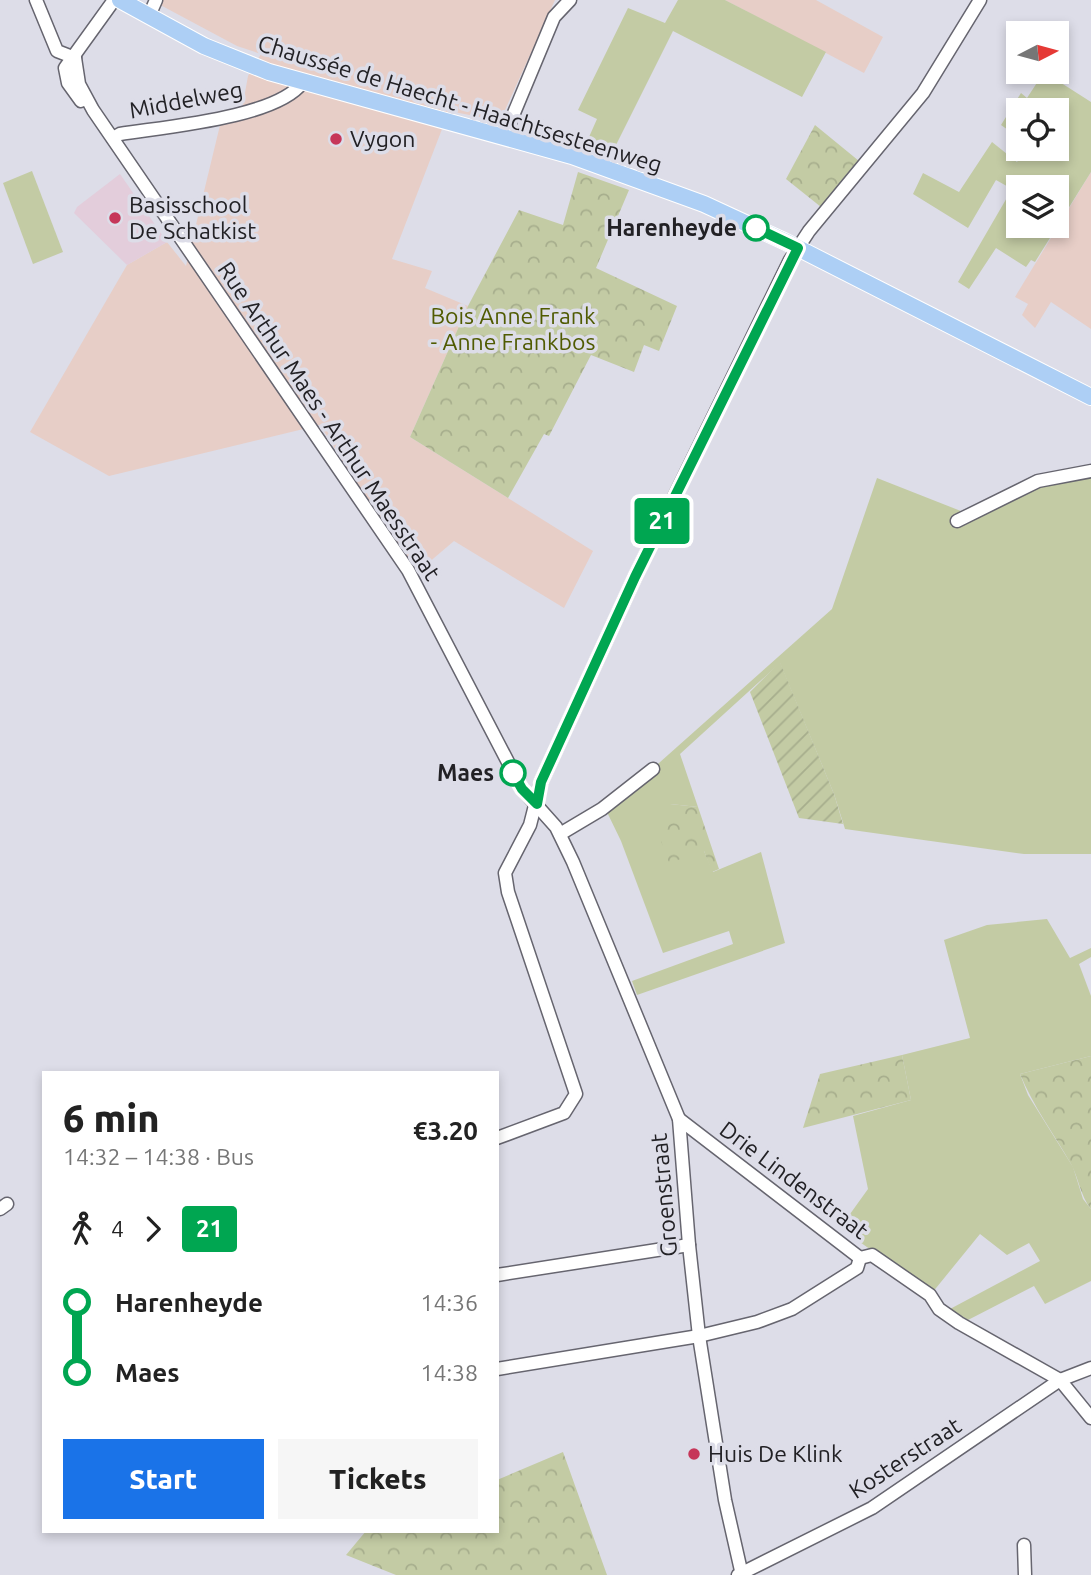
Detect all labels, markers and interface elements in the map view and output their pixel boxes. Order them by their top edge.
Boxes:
north arrow [1006,21,1069,84]
map controls [1006,21,1069,238]
street label: Chaussée de Haecht - Haachtsesteenweg [255,30,665,177]
street label: Middelweg [127,76,245,123]
button: locate [1006,98,1069,161]
place label: Vygon [350,126,415,151]
marker: Vygon [328,131,344,147]
button: layers [1006,175,1069,238]
place label: Basisschool De Schatkist [129,192,256,243]
marker: Basisschool De Schatkist [107,210,123,226]
place label: Harenheyde [606,215,737,240]
marker: Harenheyde [743,215,769,241]
street label: Rue Arthur Maes - Arthur Maesstraat [213,257,445,584]
park label: Bois Anne Frank - Anne Frankbos [430,303,596,354]
line badge: 21 [630,498,694,544]
text: 21 [648,507,676,534]
place label: Maes [437,760,494,785]
marker: Maes [500,760,526,786]
text: 6 min [63,1097,160,1139]
text: €3.20 [413,1116,478,1145]
street label: Drie Lindenstraat [715,1116,873,1243]
street label: Groenstraat [646,1132,681,1258]
text: 14:32 – 14:38 · Bus [63,1144,254,1169]
icon: walk [63,1210,101,1248]
icon: forward [134,1210,172,1248]
text: 21 [196,1215,223,1242]
text: 4 [111,1216,124,1241]
text: Harenheyde [115,1288,263,1317]
text: 14:36 [420,1290,478,1315]
text: Maes [115,1358,180,1387]
text: 14:38 [420,1360,478,1385]
street label: Kosterstraat [844,1412,965,1503]
button: Start [63,1439,264,1519]
button: Tickets [278,1439,478,1519]
place label: Huis De Klink [708,1441,843,1466]
marker: Huis De Klink [686,1446,702,1462]

